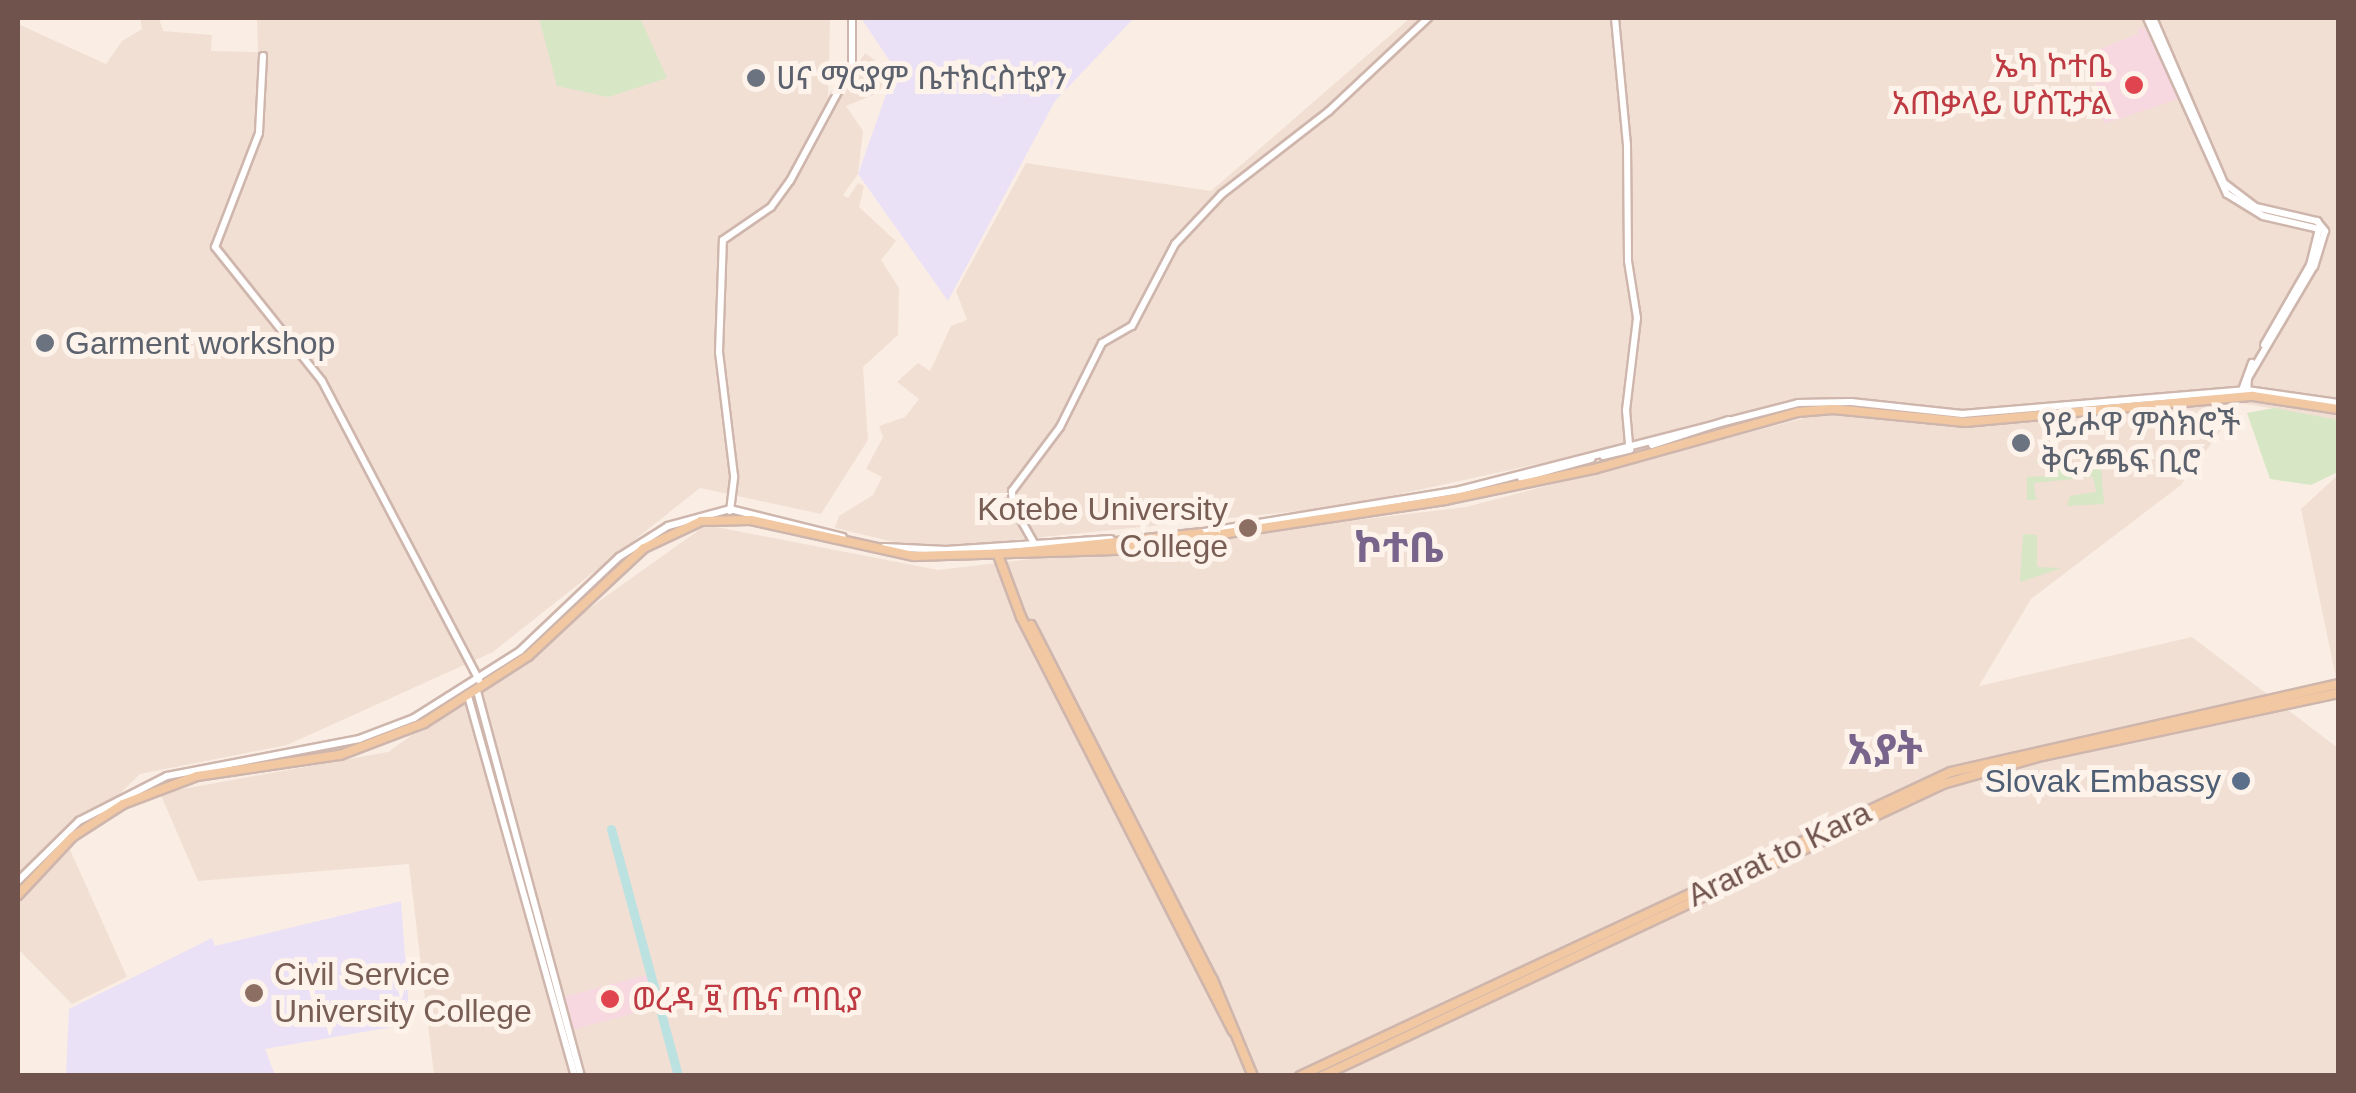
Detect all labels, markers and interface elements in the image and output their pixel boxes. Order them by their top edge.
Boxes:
place label: ኤካ ኮተቤ አጠቃላይ ሆስፒታል [1892,48,2112,123]
place label: ሀና ማርያም ቤተክርስቲያን [776,59,1067,97]
marker: ሀና ማርያም ቤተክርስቲያን [745,67,767,89]
marker: ኤካ ኮተቤ አጠቃላይ ሆስፒታል [2121,72,2147,98]
place label: Garment workshop [65,324,335,362]
marker: Garment workshop [34,332,56,354]
place label: የይሖዋ ምስክሮች ቅርንጫፍ ቢሮ [2041,406,2240,481]
marker: የይሖዋ ምስክሮች ቅርንጫፍ ቢሮ [2010,432,2032,454]
place label: Kotebe University College [977,491,1228,566]
marker: Kotebe University College [1237,517,1259,539]
district label: ኮተቤ [1355,523,1443,573]
district label: አያት [1847,725,1923,775]
place label: Slovak Embassy [1984,762,2221,800]
marker: Slovak Embassy [2230,770,2252,792]
street label: Ararat to Kara [1681,793,1877,915]
place label: Civil Service University College [274,956,532,1031]
place label: ወረዳ ፱ ጤና ጣቢያ [632,980,862,1018]
marker: Civil Service University College [243,982,265,1004]
marker: ወረዳ ፱ ጤና ጣቢያ [597,986,623,1012]

